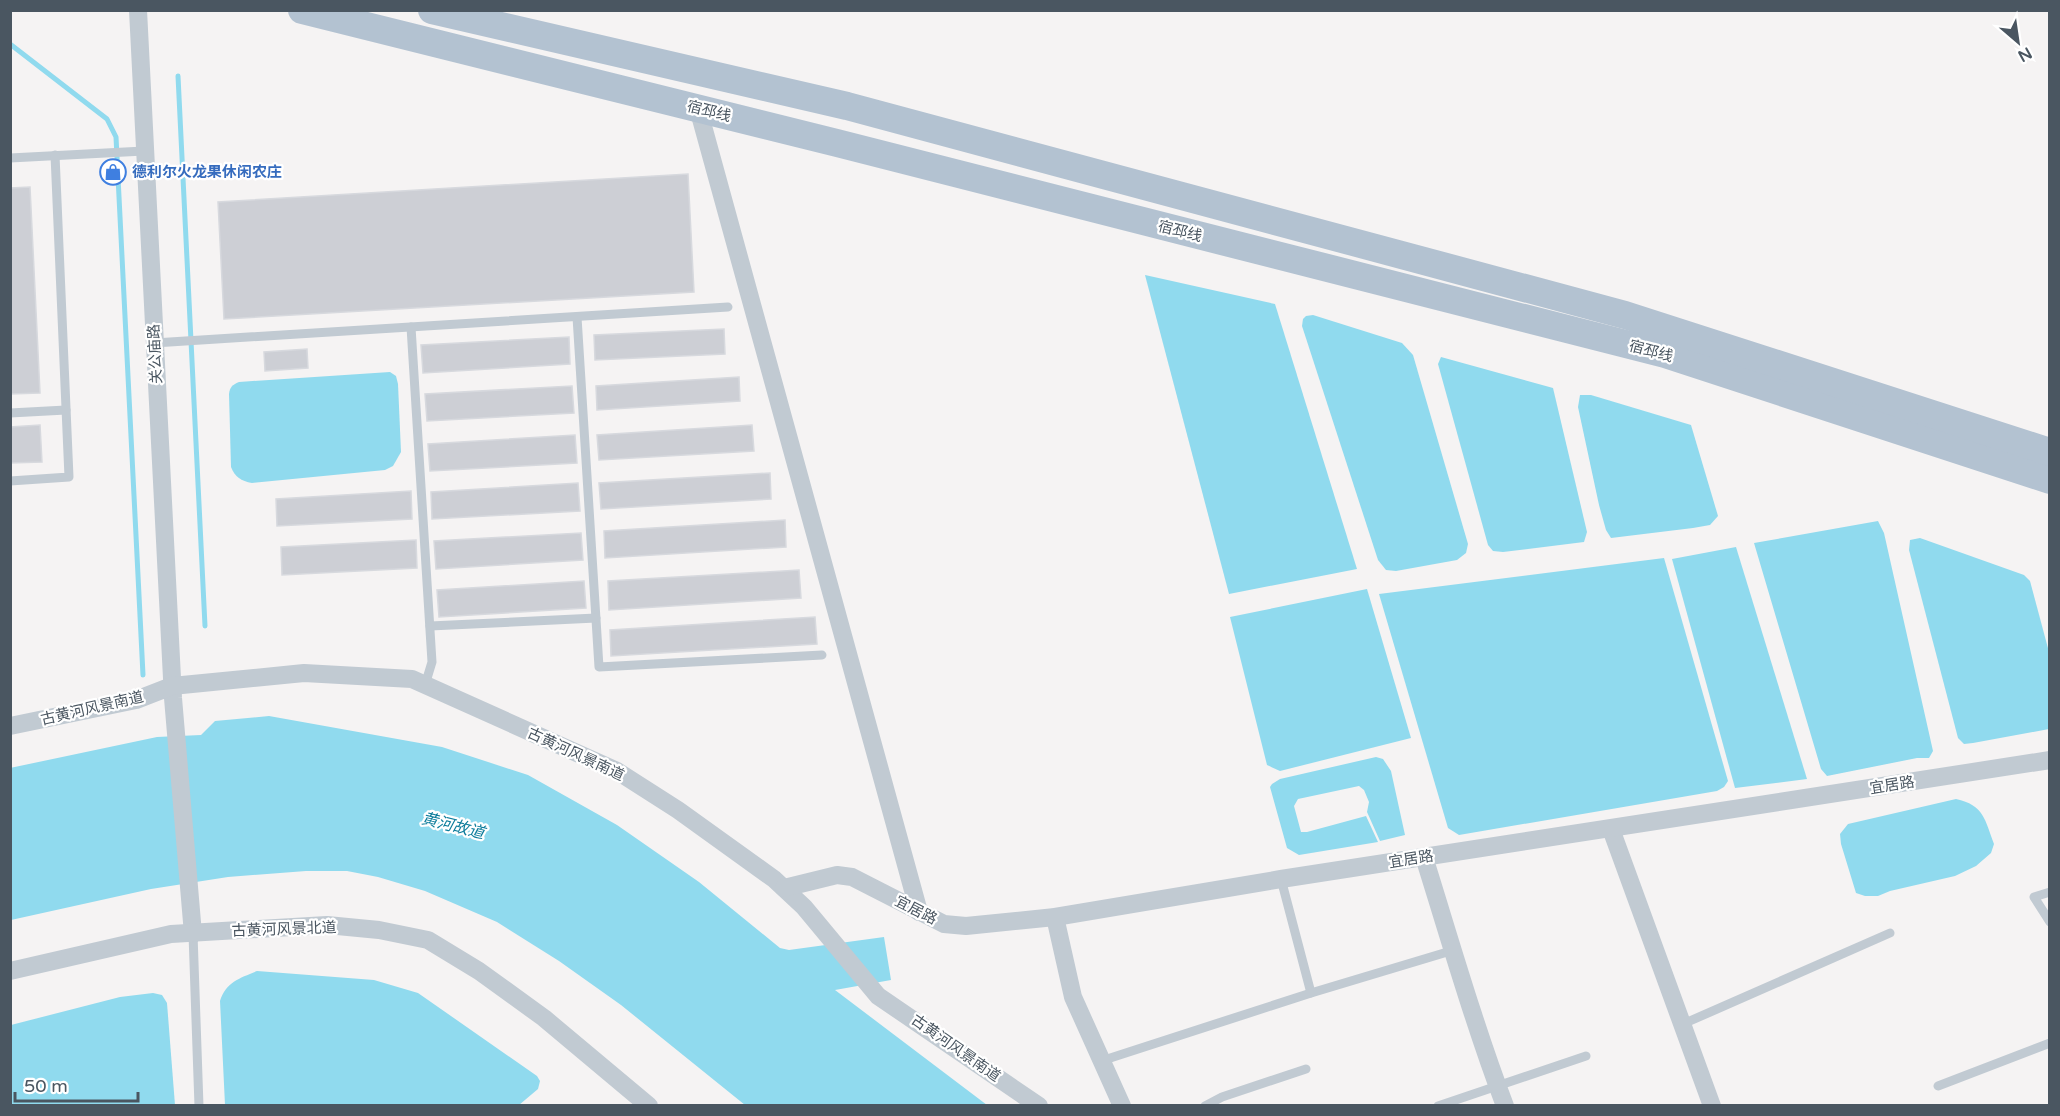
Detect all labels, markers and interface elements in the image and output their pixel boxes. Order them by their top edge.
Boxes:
north arrow [1988,12,2048,72]
text: N [2014,42,2035,66]
street label: 宿邳线 [685,97,733,125]
shop icon: 德利尔火龙果休闲农庄 [98,157,128,187]
place label: 德利尔火龙果休闲农庄 [132,163,282,181]
street label: 宿邳线 [1156,217,1204,245]
street label: 关公庙路 [144,324,166,384]
street label: 宿邳线 [1627,336,1675,366]
street label: 古黄河风景南道 [39,687,145,729]
street label: 古黄河风景南道 [525,724,627,784]
street label: 宜居路 [1868,773,1916,797]
water label: 黄河故道 [420,809,488,844]
street label: 宜居路 [1387,847,1435,871]
street label: 宜居路 [892,892,940,928]
street label: 古黄河风景北道 [231,918,337,940]
street label: 古黄河风景南道 [908,1011,1004,1085]
scale bar [15,1065,138,1103]
text: 50 m [24,1075,68,1097]

